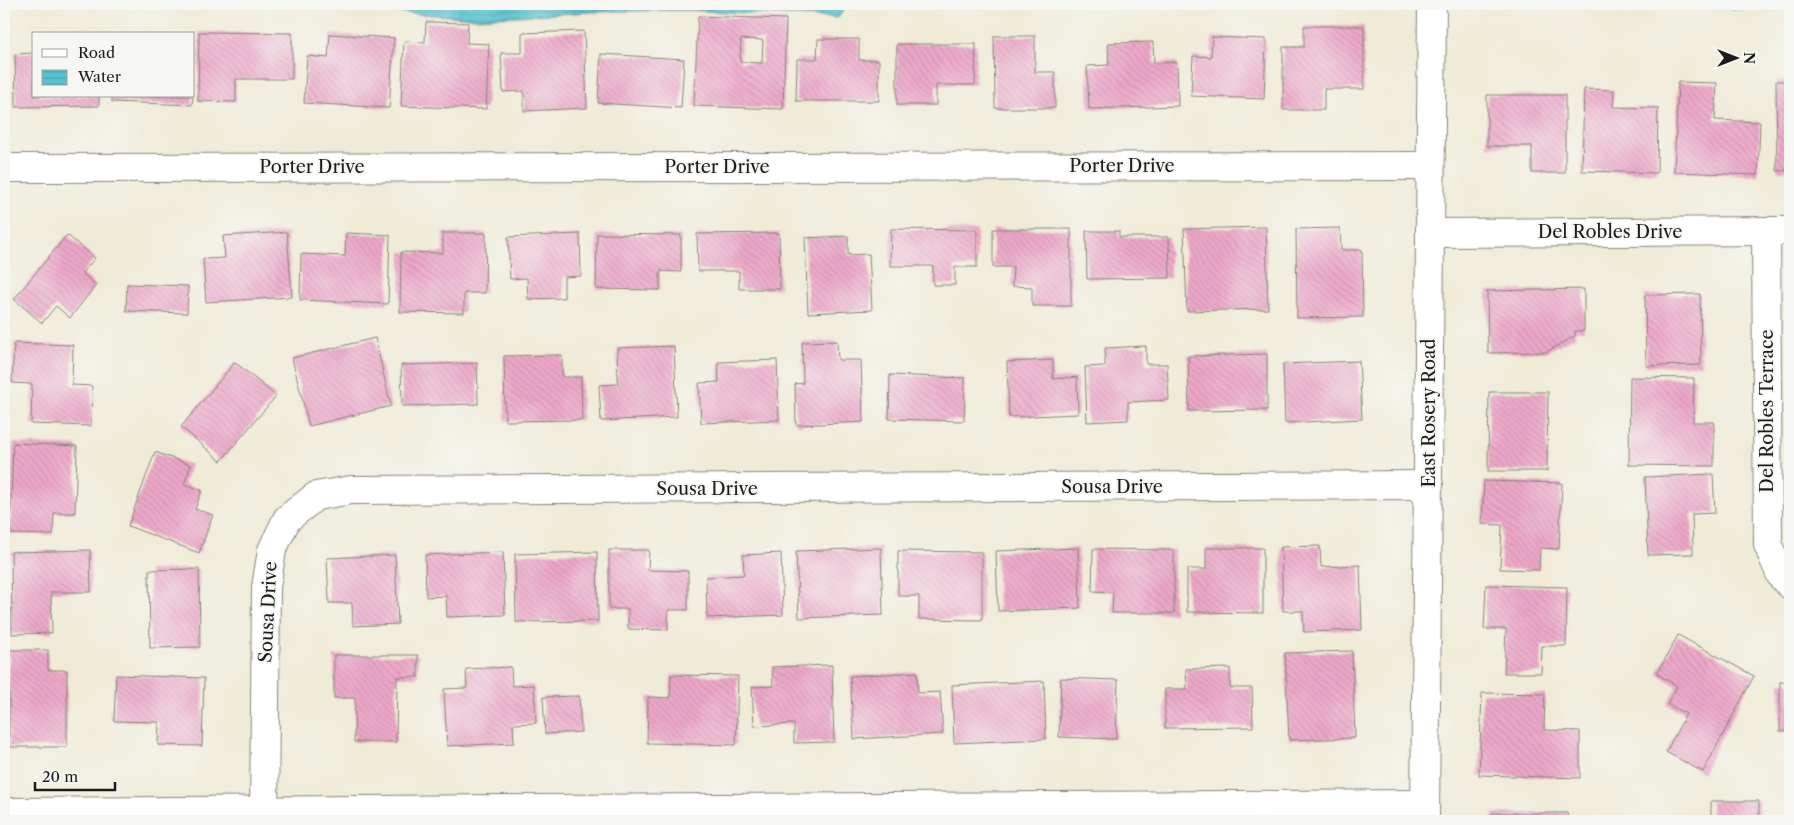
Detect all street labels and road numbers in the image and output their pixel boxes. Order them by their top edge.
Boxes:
street label: Porter Drive [1069,155,1175,177]
street label: Porter Drive [259,156,365,178]
street label: Porter Drive [664,156,770,178]
street label: Del Robles Drive [1538,221,1682,243]
street label: Del Robles Terrace [1756,329,1778,493]
street label: East Rosery Road [1418,338,1440,488]
street label: Sousa Drive [1061,476,1163,498]
street label: Sousa Drive [656,478,758,500]
street label: Sousa Drive [254,561,282,663]

